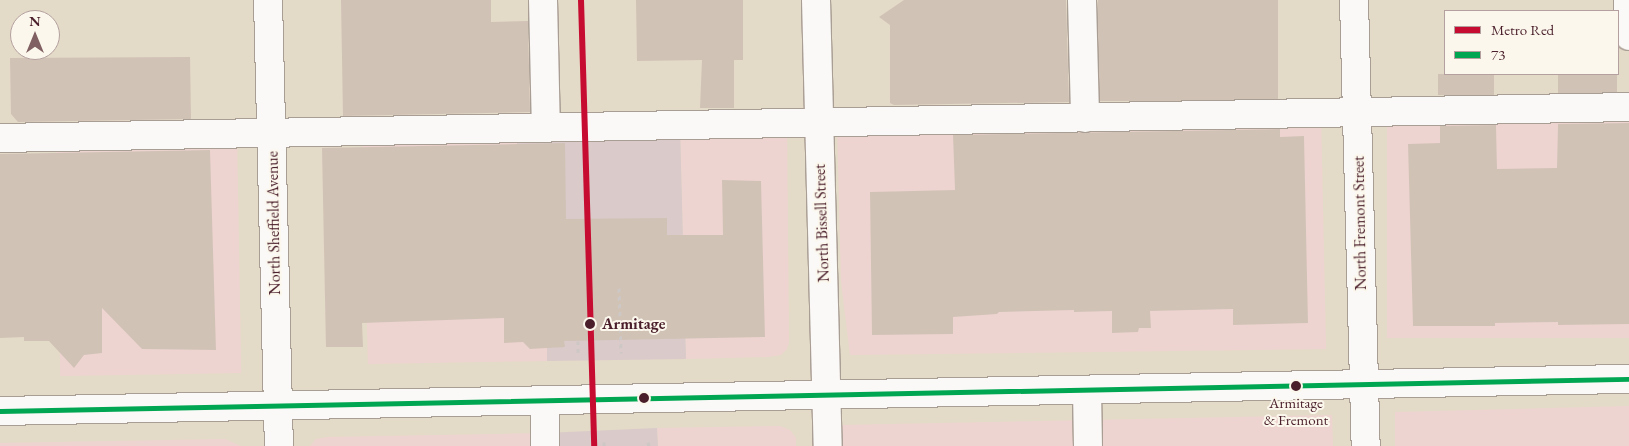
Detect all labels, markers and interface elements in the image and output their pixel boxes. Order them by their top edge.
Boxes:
north arrow [10,10,60,60]
legend [1444,10,1619,75]
text: N [29,12,41,30]
text: Metro Red [1491,20,1554,39]
text: 73 [1491,45,1505,64]
street label: North Sheffield Avenue [263,151,285,295]
street label: North Fremont Street [1349,156,1371,290]
street label: North Bissell Street [810,164,834,282]
place label: Armitage [602,314,665,334]
marker: Armitage [582,316,598,332]
marker: Armitage & Fremont [1291,381,1301,391]
unlabelled marker [639,393,649,403]
place label: Armitage & Fremont [1264,393,1328,428]

